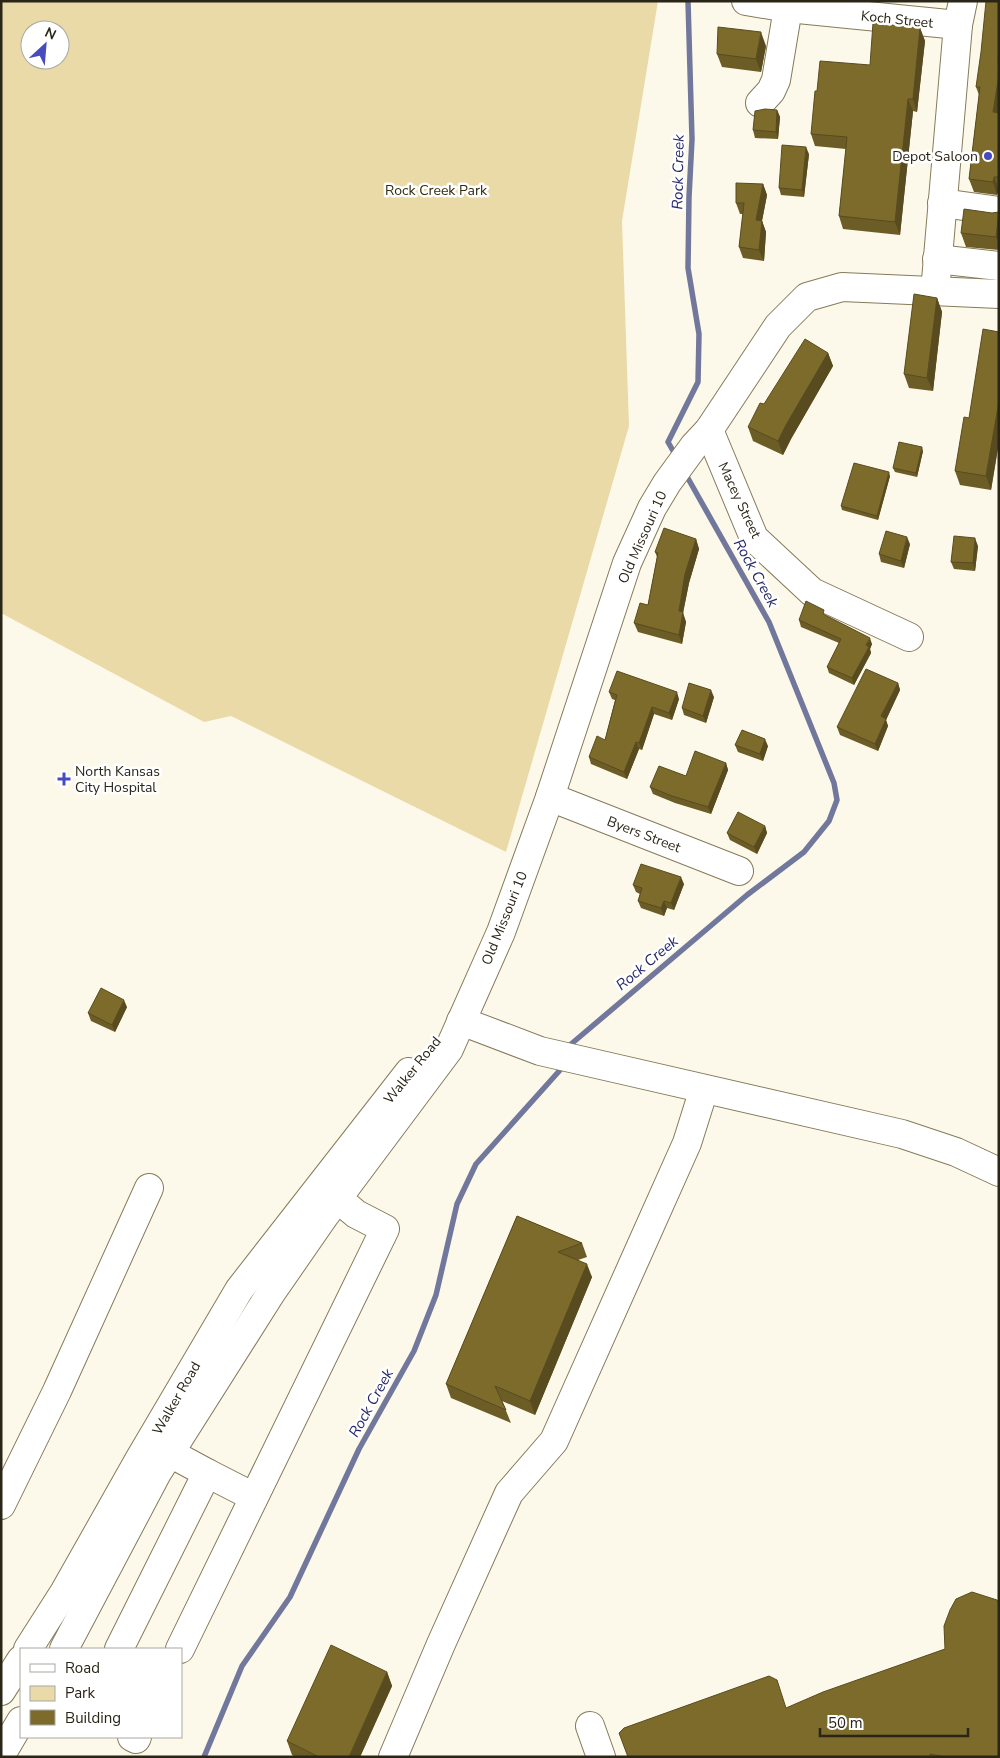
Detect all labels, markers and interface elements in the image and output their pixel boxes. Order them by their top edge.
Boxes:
street label: Koch Street [860,6,934,33]
north arrow [20,20,70,70]
text: N [42,23,59,45]
water label: Rock Creek [667,134,689,210]
place label: Depot Saloon [892,147,978,166]
marker: Depot Saloon [982,150,994,162]
park label: Rock Creek Park [385,181,488,200]
street label: Macey Street [714,459,766,542]
street label: Old Missouri 10 [614,488,671,587]
water label: Rock Creek [729,535,783,611]
place label: North Kansas City Hospital [75,762,160,797]
marker: North Kansas City Hospital [57,772,71,786]
street label: Byers Street [604,812,683,857]
street label: Old Missouri 10 [477,868,532,968]
water label: Rock Creek [612,931,683,995]
street label: Walker Road [379,1033,445,1108]
street label: Walker Road [148,1358,205,1438]
water label: Rock Creek [344,1365,398,1441]
legend [20,1648,182,1738]
text: Road [65,1658,100,1678]
text: Park [65,1683,95,1703]
scale bar [820,1706,968,1738]
text: Building [65,1708,121,1728]
text: 50 m [828,1713,863,1733]

